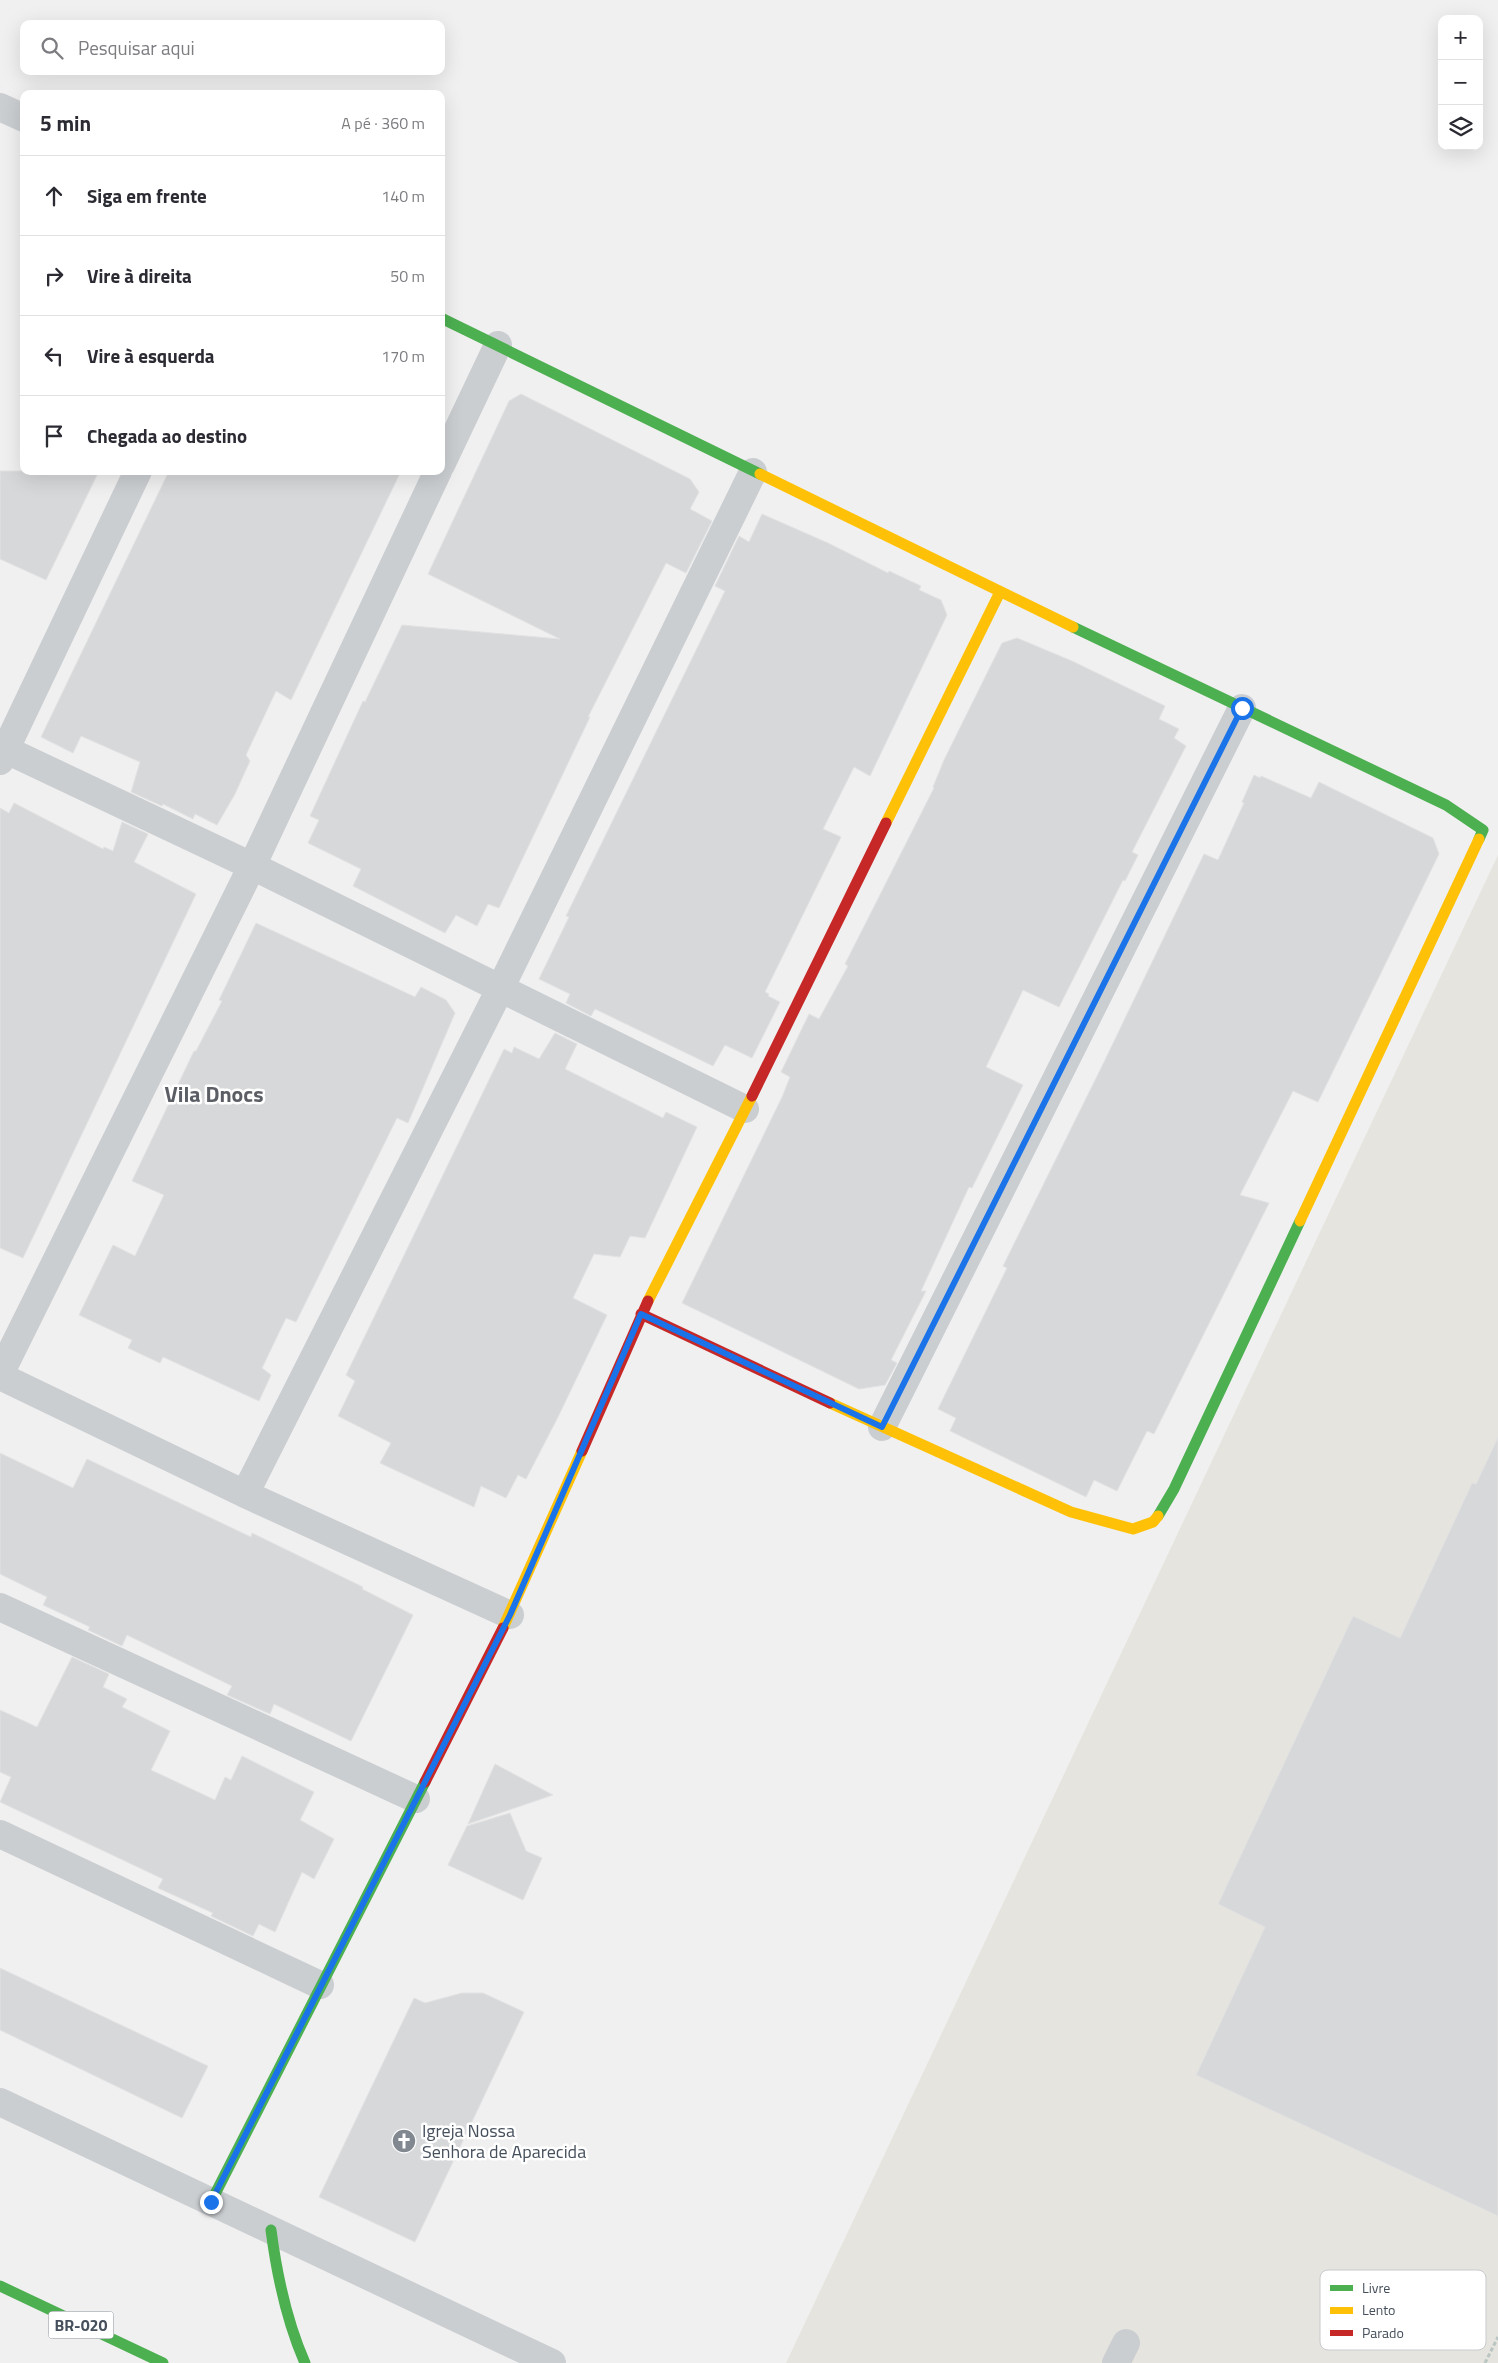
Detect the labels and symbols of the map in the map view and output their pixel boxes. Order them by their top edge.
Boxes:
route start [1231,697,1254,720]
district label: Vila Dnocs [164,1077,264,1111]
place label: Igreja Nossa Senhora de Aparecida [422,2117,586,2165]
church icon: Igreja Nossa Senhora de Aparecida [391,2128,417,2154]
route end [200,2191,223,2214]
legend [1320,2270,1486,2350]
text: Livre [1362,2277,1390,2298]
text: Lento [1362,2299,1396,2320]
road number: BR-020 [48,2312,114,2338]
text: Parado [1362,2322,1404,2343]

